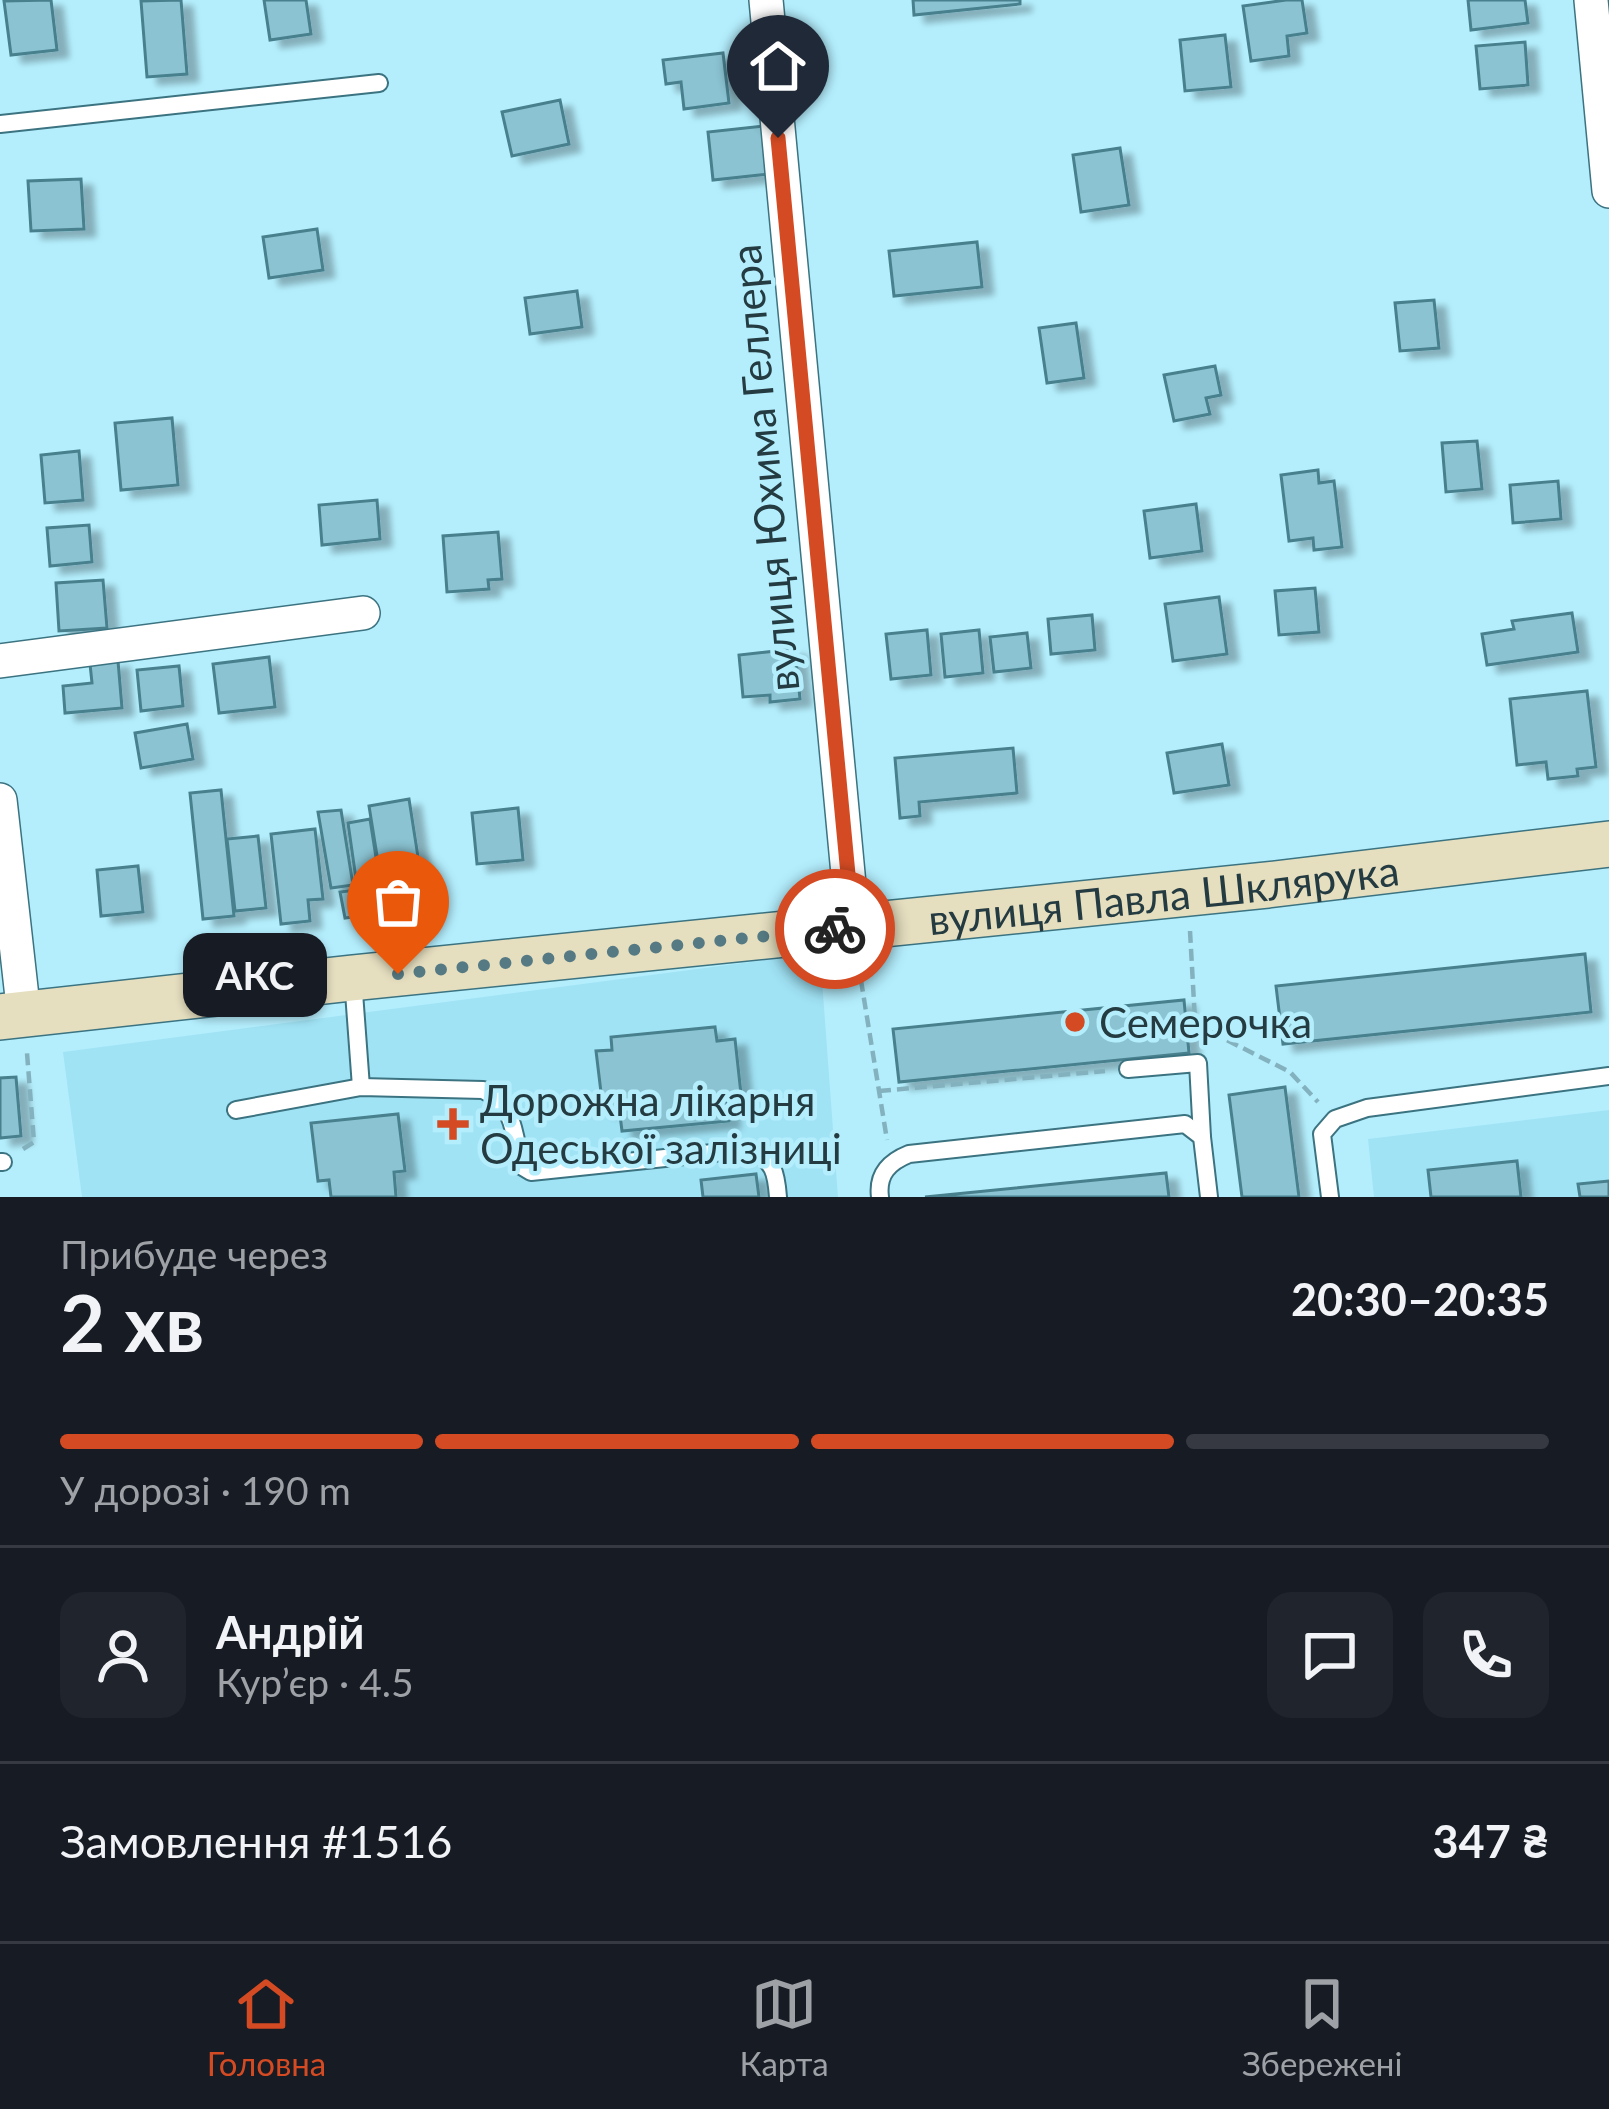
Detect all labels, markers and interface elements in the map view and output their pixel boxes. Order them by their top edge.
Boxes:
pin [727,15,829,138]
icon: home [745,33,811,99]
street label: вулиця Юхима Геллера [720,242,808,694]
street label: вулиця Павла Шклярука [926,844,1402,944]
pin [347,851,449,974]
icon: bag [365,869,431,935]
courier [775,869,895,989]
icon: bike [802,896,868,962]
callout: АКС [182,932,326,1016]
text: АКС [216,952,294,998]
place label: Семерочка [1099,997,1312,1047]
marker: Семерочка [1062,1009,1088,1035]
place label: Дорожна лікарня Одеської залізниці [480,1075,842,1173]
marker: Дорожна лікарня Одеської залізниці [437,1108,469,1140]
text: Прибуде через [60,1231,328,1277]
text: 20:30–20:35 [1291,1272,1549,1326]
text: 2 хв [60,1275,204,1369]
text: У дорозі · 190 m [60,1467,351,1513]
button: person [60,1592,186,1718]
button: chat [1267,1592,1393,1718]
button: phone [1423,1592,1549,1718]
text: Андрій [216,1605,364,1659]
text: Кур’єр · 4.5 [216,1659,414,1705]
text: Замовлення #1516 [60,1814,452,1868]
text: 347 ₴ [1432,1814,1549,1868]
tab: Головна [207,1971,326,2083]
tab: Карта [740,1971,829,2083]
tab: Збережені [1242,1971,1402,2083]

